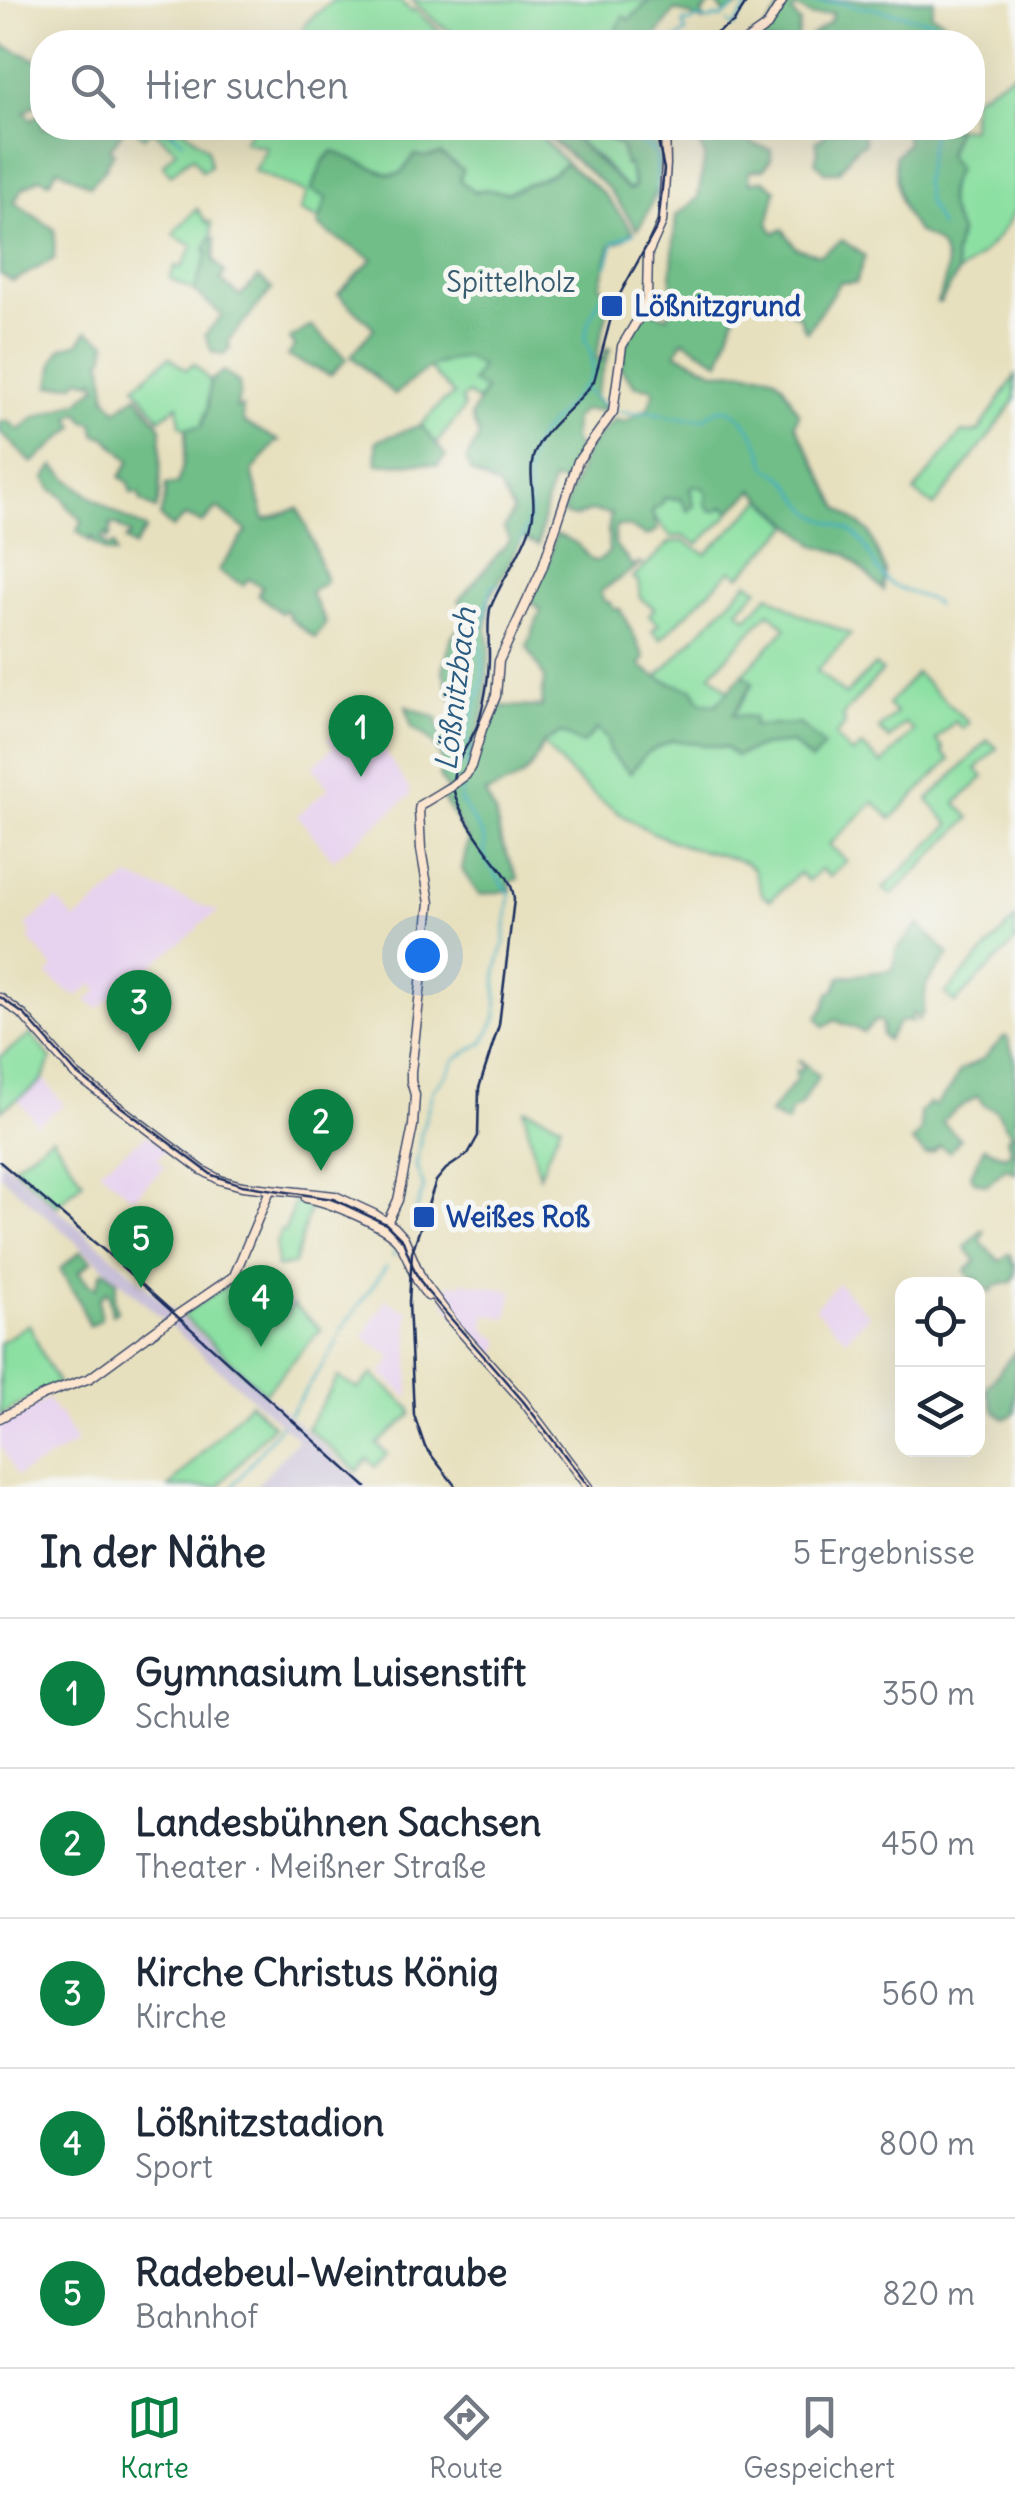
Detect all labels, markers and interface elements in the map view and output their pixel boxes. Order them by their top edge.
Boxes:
search box [30,30,985,140]
icon: search [65,58,120,113]
text: Hier suchen [145,62,349,109]
park label: Spittelholz [446,264,576,300]
place label: Lößnitzgrund [634,288,801,324]
marker: Lößnitzgrund [599,293,625,319]
water label: Lößnitzbach [426,605,484,772]
pin: 1 [328,694,394,777]
your location [397,930,448,981]
pin: 3 [106,970,172,1052]
pin: 2 [288,1088,354,1171]
place label: Weißes Roß [446,1199,590,1235]
marker: Weißes Roß [411,1204,437,1230]
pin: 5 [108,1206,174,1288]
pin: 4 [228,1264,294,1347]
map controls [895,1277,985,1457]
button: locate [895,1277,985,1367]
button: layers [895,1367,985,1457]
text: In der Nähe [40,1526,266,1578]
text: 5 Ergebnisse [793,1532,975,1573]
text: Gymnasium Luisenstift [135,1649,526,1696]
text: 1 [66,1673,79,1714]
text: 350 m [882,1673,975,1714]
text: Schule [135,1696,231,1737]
text: Landesbühnen Sachsen [135,1799,541,1846]
text: 2 [64,1823,81,1864]
text: 450 m [881,1823,975,1864]
text: Theater · Meißner Straße [135,1846,486,1887]
text: Kirche Christus König [135,1949,499,1996]
text: 3 [63,1973,82,2014]
text: 560 m [881,1973,975,2014]
text: Kirche [135,1996,227,2037]
text: Lößnitzstadion [135,2099,384,2146]
text: 4 [63,2123,82,2164]
text: 800 m [879,2123,975,2164]
text: Sport [135,2146,213,2187]
text: Radebeul-Weintraube [135,2249,507,2296]
text: 5 [63,2273,82,2314]
text: 820 m [882,2273,975,2314]
text: Bahnhof [135,2296,258,2337]
tab: Karte [120,2390,189,2486]
tab: Route [429,2390,503,2486]
tab: Gespeichert [743,2390,895,2486]

